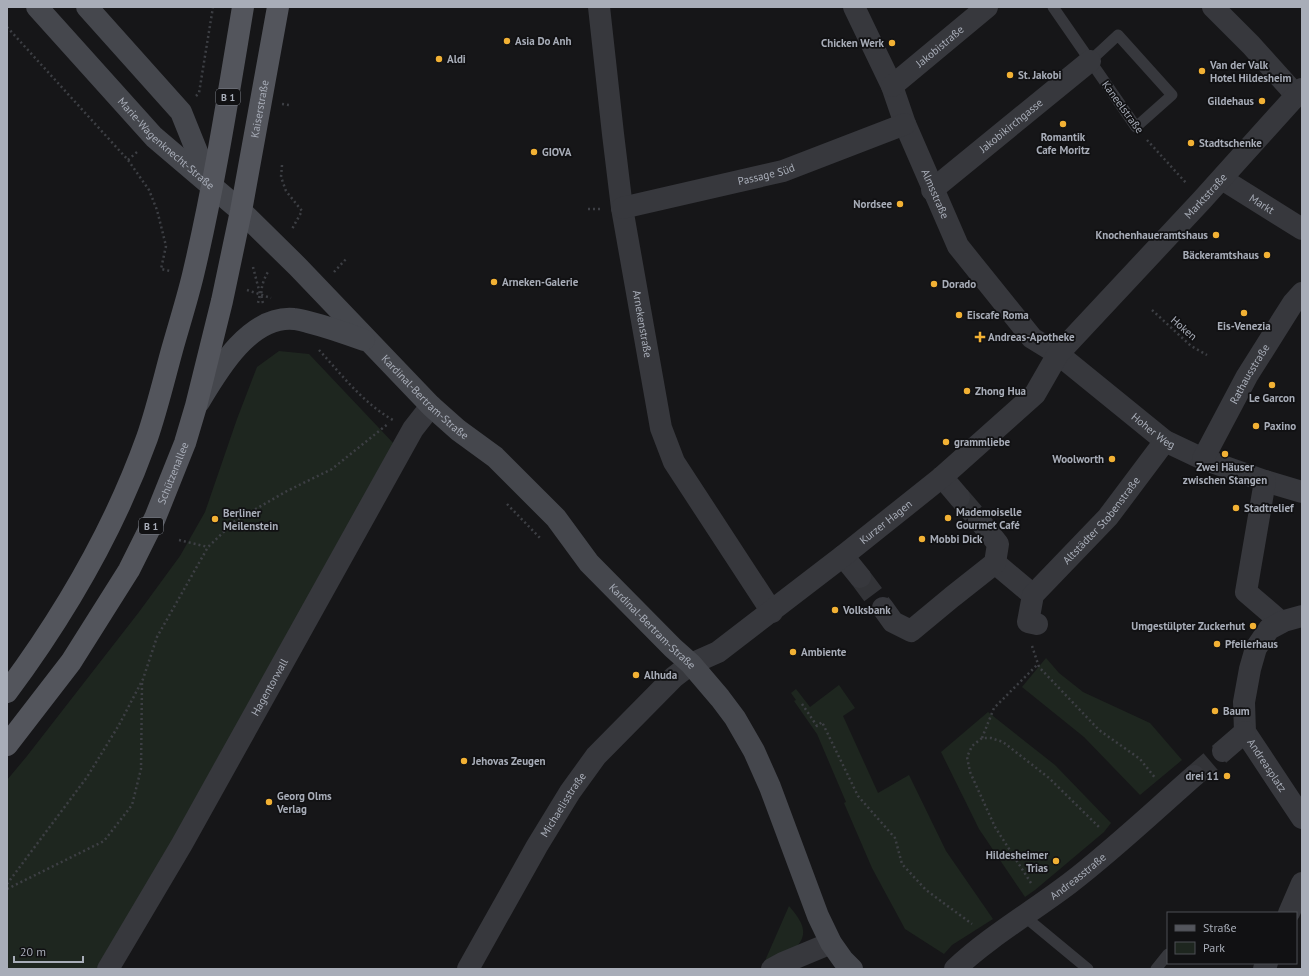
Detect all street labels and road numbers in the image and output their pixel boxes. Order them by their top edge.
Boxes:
street label: Jakobistraße [912,22,967,71]
street label: Kaiserstraße [247,78,272,139]
street label: Kaneelstraße [1099,78,1147,136]
road number: B 1 [216,89,240,105]
street label: Marie-Wagenknecht-Straße [115,94,218,193]
street label: Jakobikirchgasse [976,95,1046,156]
street label: Passage Süd [736,160,797,188]
street label: Almsstraße [918,167,952,221]
street label: Marktstraße [1181,170,1230,222]
street label: Markt [1247,191,1277,217]
street label: Arnekenstraße [630,289,655,359]
street label: Hoken [1168,313,1200,343]
street label: Rathausstraße [1226,341,1273,406]
street label: Kardinal-Bertram-Straße [379,352,472,443]
street label: Hoher Weg [1129,410,1177,452]
street label: Schützenallee [154,440,192,506]
street label: Altstädter Stobenstraße [1059,473,1143,567]
street label: Kurzer Hagen [857,497,915,547]
road number: B 1 [139,518,163,534]
street label: Kardinal-Bertram-Straße [606,581,699,672]
street label: Hagentorwall [248,655,291,718]
street label: Andreasplatz [1244,736,1290,795]
street label: Michaelisstraße [537,769,589,840]
street label: Andreasstraße [1047,850,1109,903]

